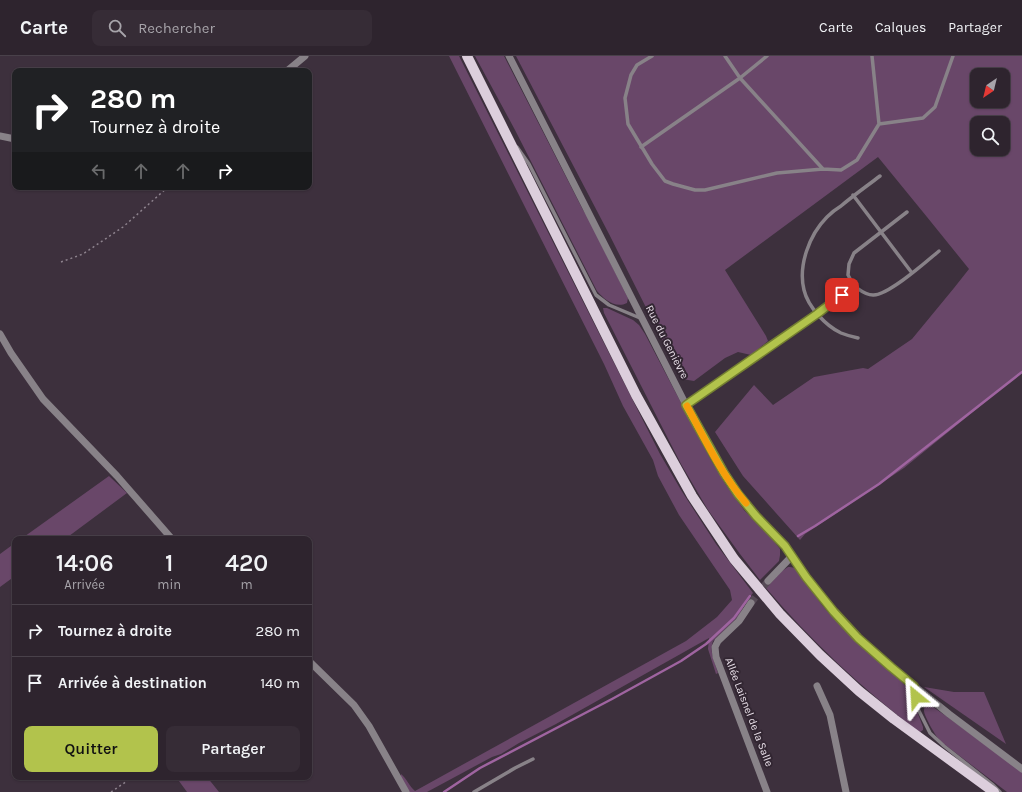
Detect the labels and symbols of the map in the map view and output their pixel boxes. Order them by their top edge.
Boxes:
north arrow [970,68,1010,108]
pin [825,278,859,312]
street label: Rue du Genièvre [643,303,691,381]
street label: Allée Laisnel de la Salle [722,656,776,769]
position arrow [895,676,937,718]

